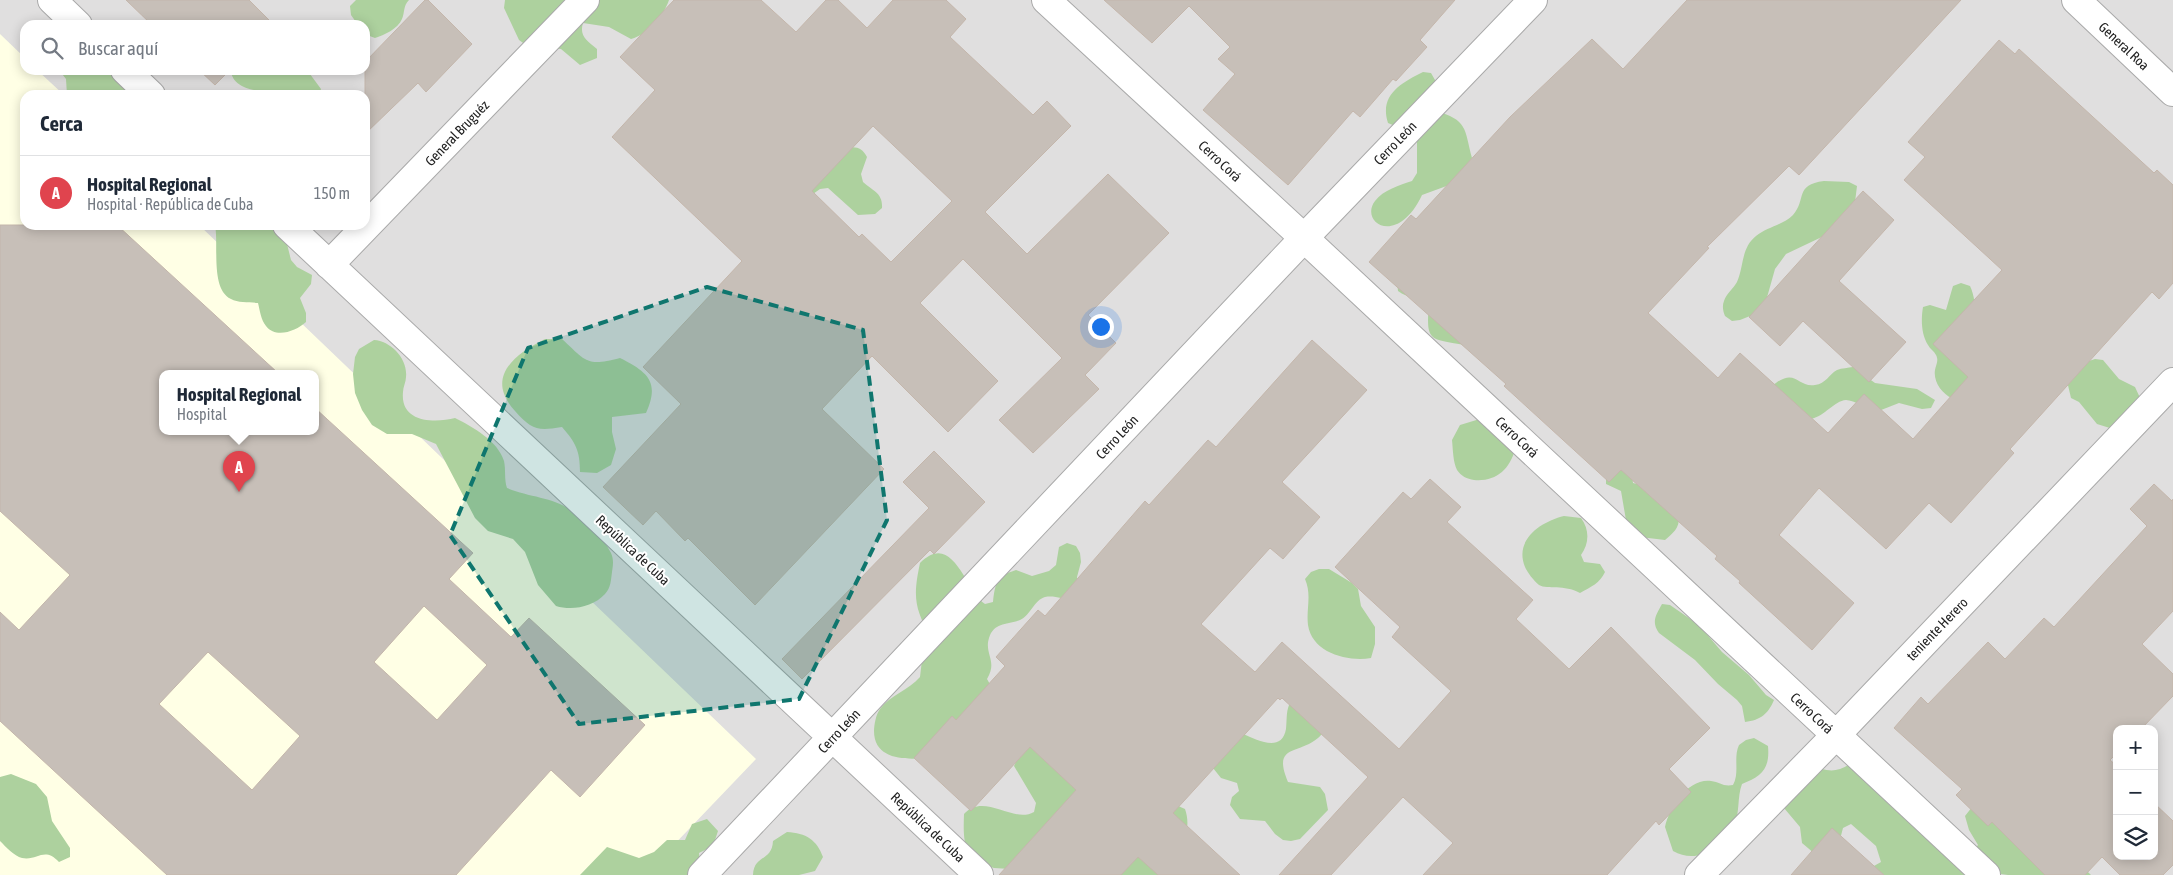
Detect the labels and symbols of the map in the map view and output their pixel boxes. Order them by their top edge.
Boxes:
street label: General Roa [2096,19,2152,73]
street label: General Bruguéz [422,97,492,169]
street label: Cerro León [1370,118,1420,168]
street label: Cerro Corá [1195,137,1245,185]
your location [1088,314,1114,340]
street label: Cerro León [1093,412,1141,462]
street label: Cerro Corá [1492,413,1542,461]
pin: A [223,451,255,492]
street label: República de Cuba [593,512,673,588]
street label: teniente Herero [1903,594,1971,664]
street label: Cerro Corá [1787,689,1837,737]
street label: Cerro León [815,706,863,756]
street label: República de Cuba [888,789,968,865]

